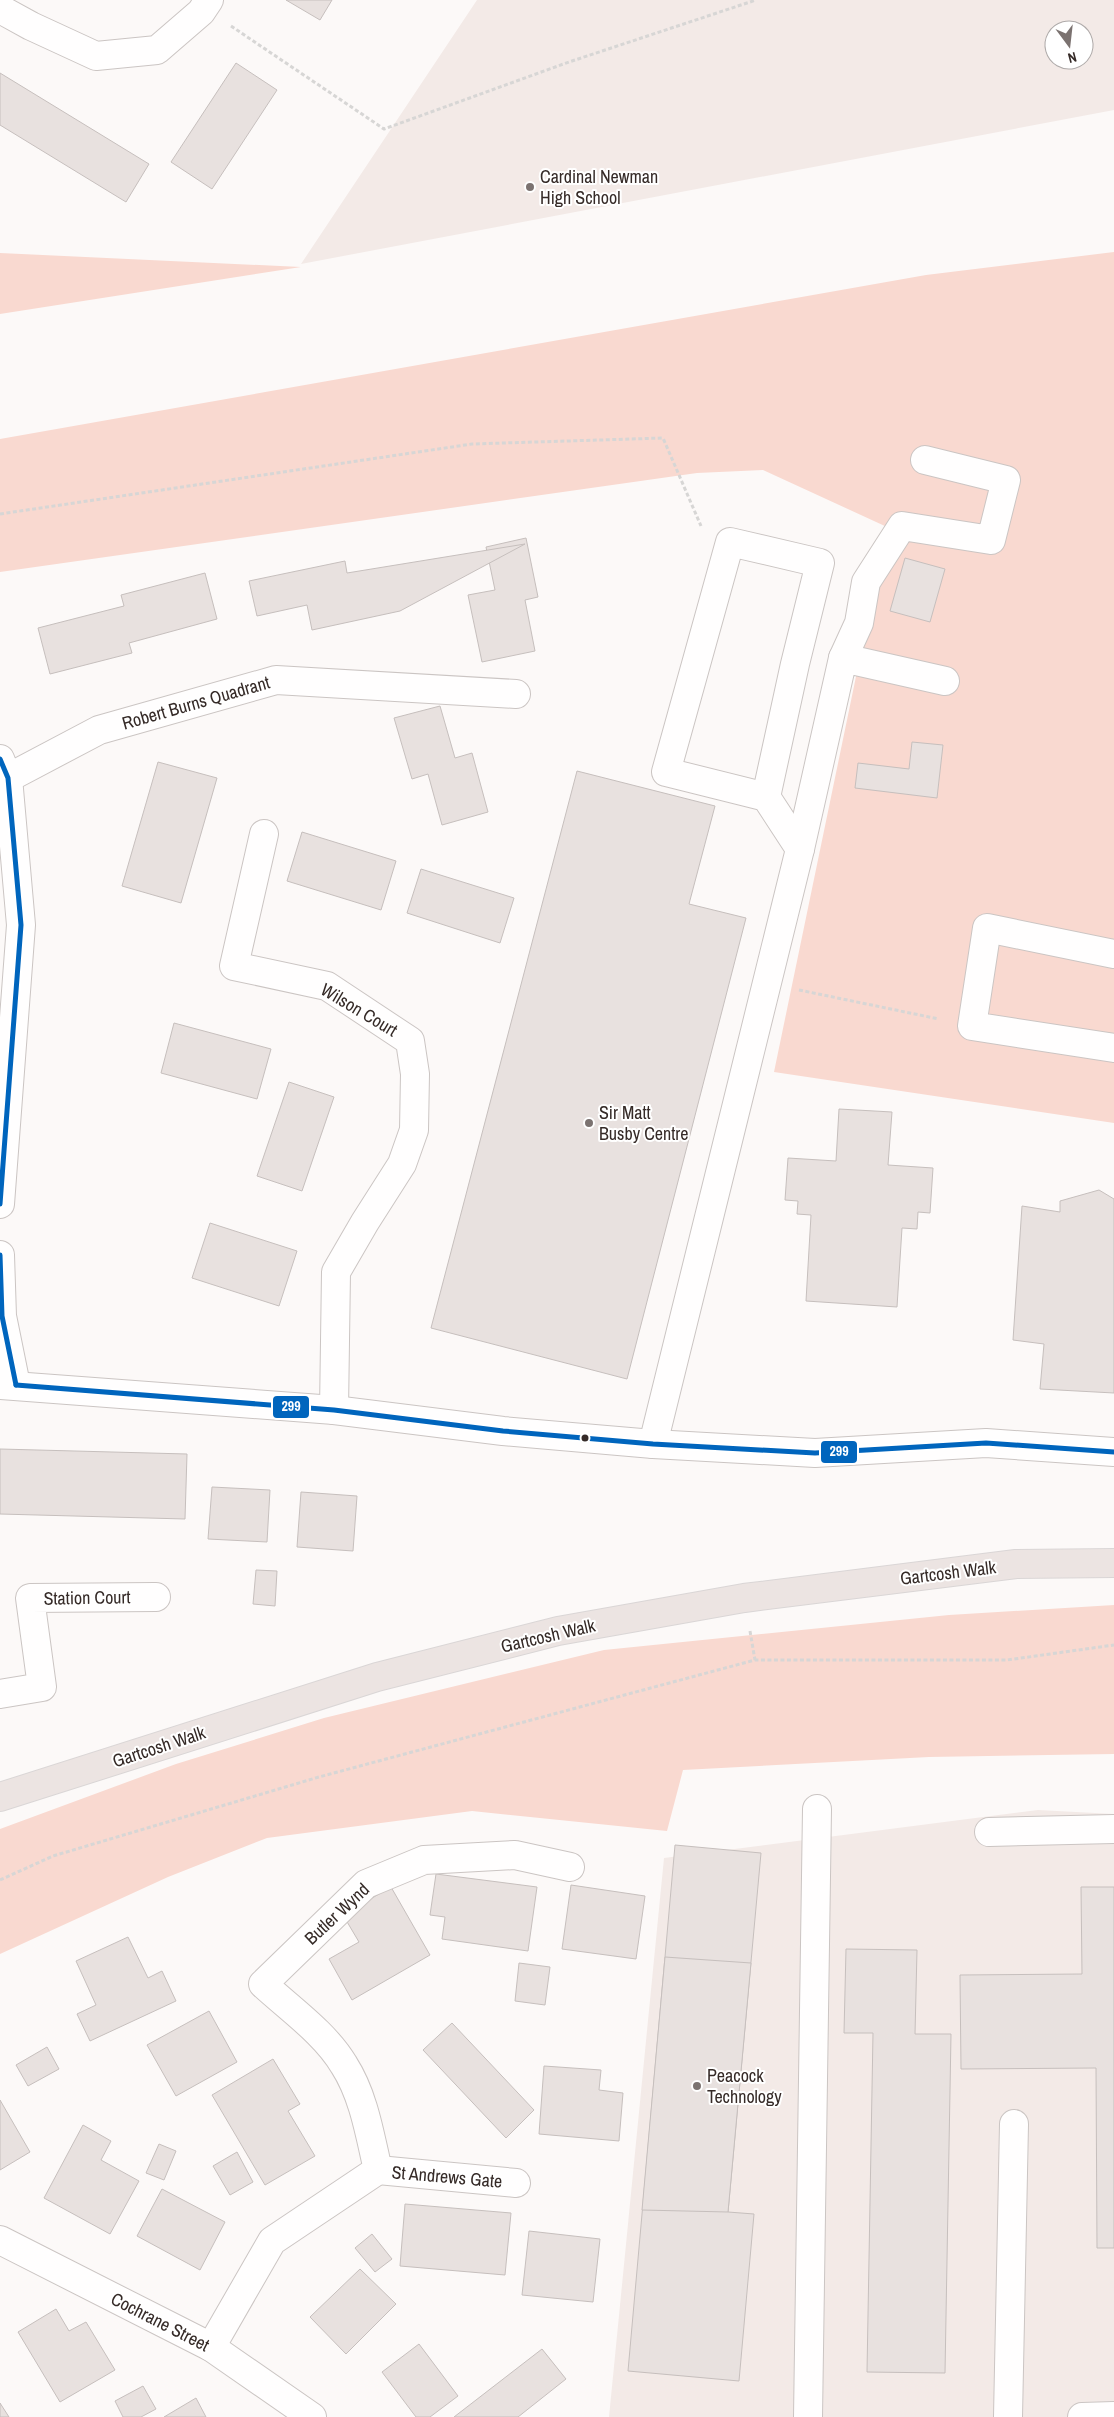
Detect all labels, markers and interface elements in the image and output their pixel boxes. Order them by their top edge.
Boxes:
north arrow [1044,20,1094,70]
text: N [1066,48,1079,67]
place label: Cardinal Newman High School [540,164,658,210]
marker: Cardinal Newman High School [524,181,536,193]
street label: Robert Burns Quadrant [119,669,273,736]
street label: Wilson Court [316,977,402,1042]
place label: Sir Matt Busby Centre [599,1100,688,1146]
marker: Sir Matt Busby Centre [583,1117,595,1129]
line badge: 299 [272,1395,310,1419]
text: 299 [281,1397,301,1415]
unlabelled marker [580,1433,590,1443]
line badge: 299 [820,1440,858,1464]
text: 299 [829,1442,849,1460]
street label: Gartcosh Walk [899,1554,998,1591]
street label: Station Court [43,1584,131,1611]
street label: Gartcosh Walk [498,1612,598,1659]
street label: Gartcosh Walk [109,1720,209,1773]
street label: Butler Wynd [299,1877,375,1950]
place label: Peacock Technology [707,2063,782,2109]
marker: Peacock Technology [691,2080,703,2092]
street label: St Andrews Gate [391,2159,503,2194]
street label: Cochrane Street [107,2286,214,2357]

